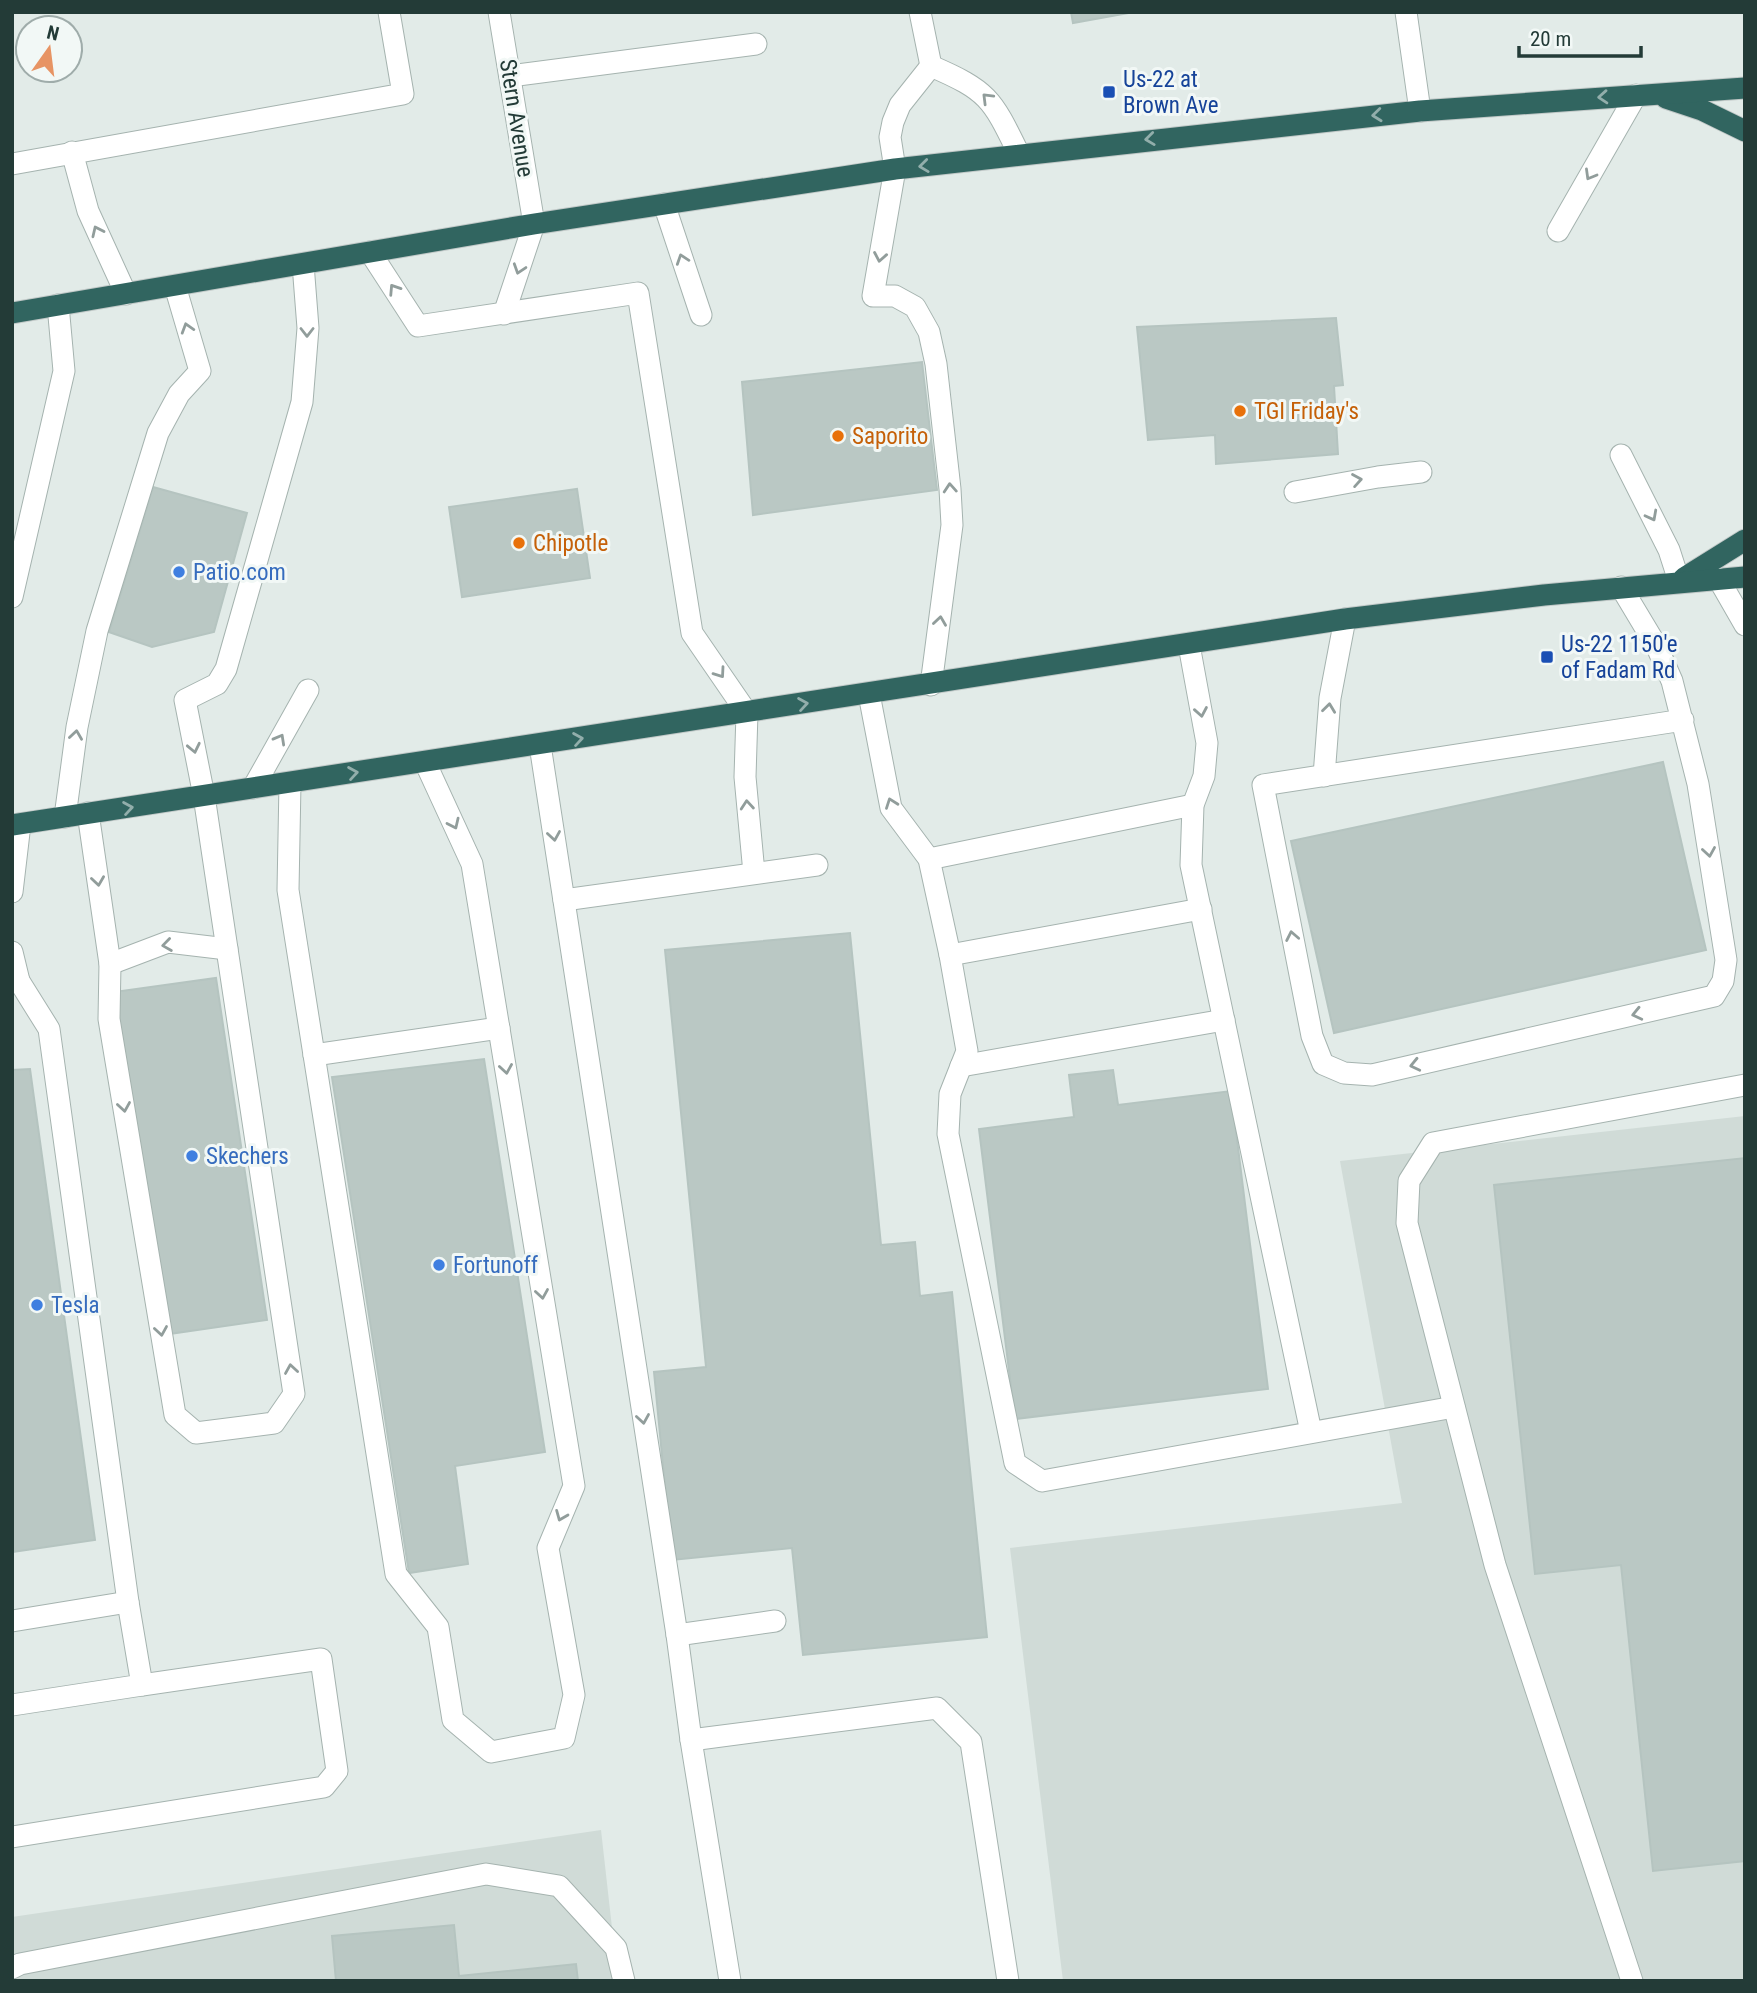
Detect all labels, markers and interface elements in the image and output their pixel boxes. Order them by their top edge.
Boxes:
north arrow [14,14,84,84]
scale bar [1519,14,1642,58]
text: N [45,20,61,46]
text: 20 m [1530,27,1571,51]
street label: Stern Avenue [494,57,539,179]
place label: Us-22 at Brown Ave [1123,66,1218,119]
marker: Us-22 at Brown Ave [1101,84,1117,100]
one-way arrow [1597,89,1608,104]
one-way arrow [982,94,995,107]
one-way arrow [1371,108,1382,123]
one-way arrow [1144,132,1156,147]
one-way arrow [918,158,930,173]
one-way arrow [1585,168,1598,180]
one-way arrow [91,226,105,239]
one-way arrow [873,251,888,262]
one-way arrow [676,254,690,266]
one-way arrow [513,262,527,275]
one-way arrow [390,284,403,297]
one-way arrow [181,323,196,335]
one-way arrow [299,327,315,337]
place label: TGI Friday's [1254,398,1359,425]
marker: TGI Friday's [1232,403,1248,419]
place label: Saporito [852,423,928,450]
marker: Saporito [830,428,846,444]
one-way arrow [1351,474,1363,489]
one-way arrow [943,482,958,493]
one-way arrow [1644,508,1657,521]
place label: Chipotle [533,530,608,557]
marker: Chipotle [511,535,527,551]
place label: Patio.com [193,559,286,586]
marker: Patio.com [171,564,187,580]
one-way arrow [932,615,947,626]
place label: Us-22 1150'e of Fadam Rd [1561,631,1678,684]
marker: Us-22 1150'e of Fadam Rd [1539,649,1555,665]
one-way arrow [712,665,724,678]
one-way arrow [797,697,809,712]
one-way arrow [1322,702,1337,714]
one-way arrow [1193,706,1208,718]
one-way arrow [68,729,83,740]
one-way arrow [572,732,584,747]
one-way arrow [272,734,286,746]
one-way arrow [186,742,201,754]
one-way arrow [347,766,359,781]
one-way arrow [885,797,899,810]
one-way arrow [740,799,755,810]
one-way arrow [122,800,134,815]
one-way arrow [445,817,459,829]
one-way arrow [546,830,561,842]
one-way arrow [1701,846,1716,858]
one-way arrow [90,875,105,887]
one-way arrow [1286,930,1301,942]
one-way arrow [161,937,173,952]
one-way arrow [1631,1005,1643,1020]
one-way arrow [1409,1057,1421,1071]
one-way arrow [498,1064,513,1075]
one-way arrow [116,1101,131,1112]
place label: Skechers [206,1143,289,1170]
marker: Skechers [184,1148,200,1164]
place label: Fortunoff [453,1252,539,1279]
marker: Fortunoff [431,1257,447,1273]
one-way arrow [534,1288,549,1300]
place label: Tesla [51,1292,99,1319]
marker: Tesla [29,1297,45,1313]
one-way arrow [153,1325,168,1337]
one-way arrow [283,1363,298,1375]
one-way arrow [635,1413,650,1425]
one-way arrow [556,1510,570,1522]

